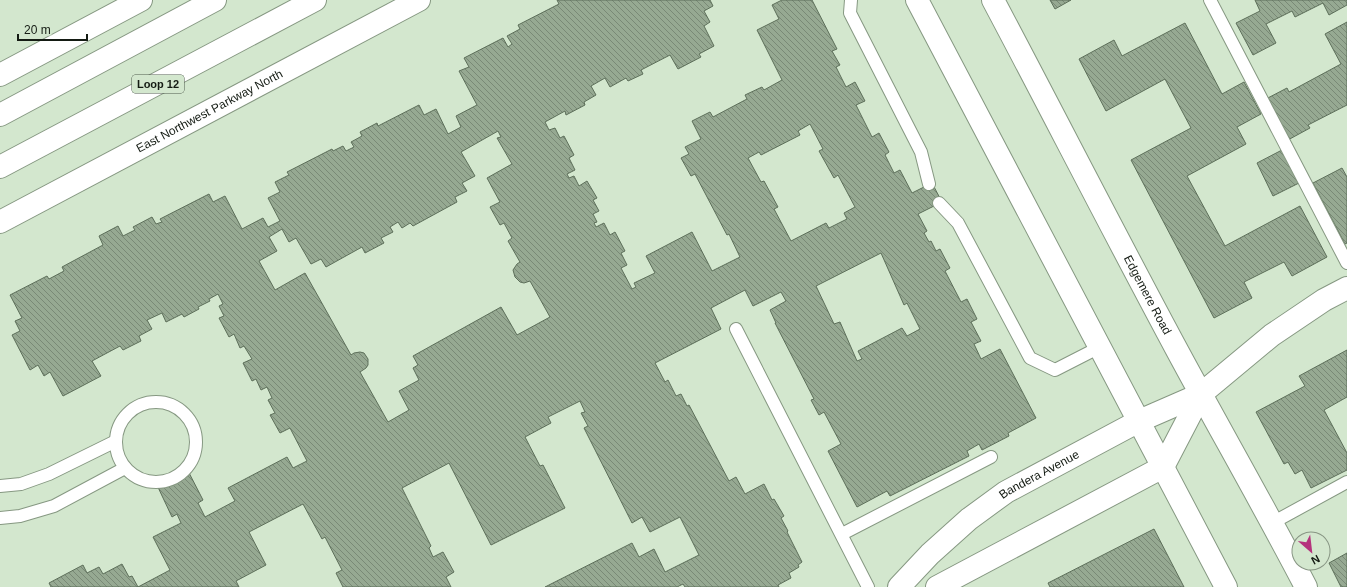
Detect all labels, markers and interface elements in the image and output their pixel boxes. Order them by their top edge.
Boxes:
scale bar [18,16,87,42]
text: 20 m [24,23,51,37]
street label: East Northwest Parkway North [134,67,285,156]
road number: Loop 12 [132,75,184,93]
street label: Edgemere Road [1121,253,1174,337]
street label: Bandera Avenue [996,447,1082,502]
north arrow [1291,531,1331,571]
text: N [1309,553,1322,567]

